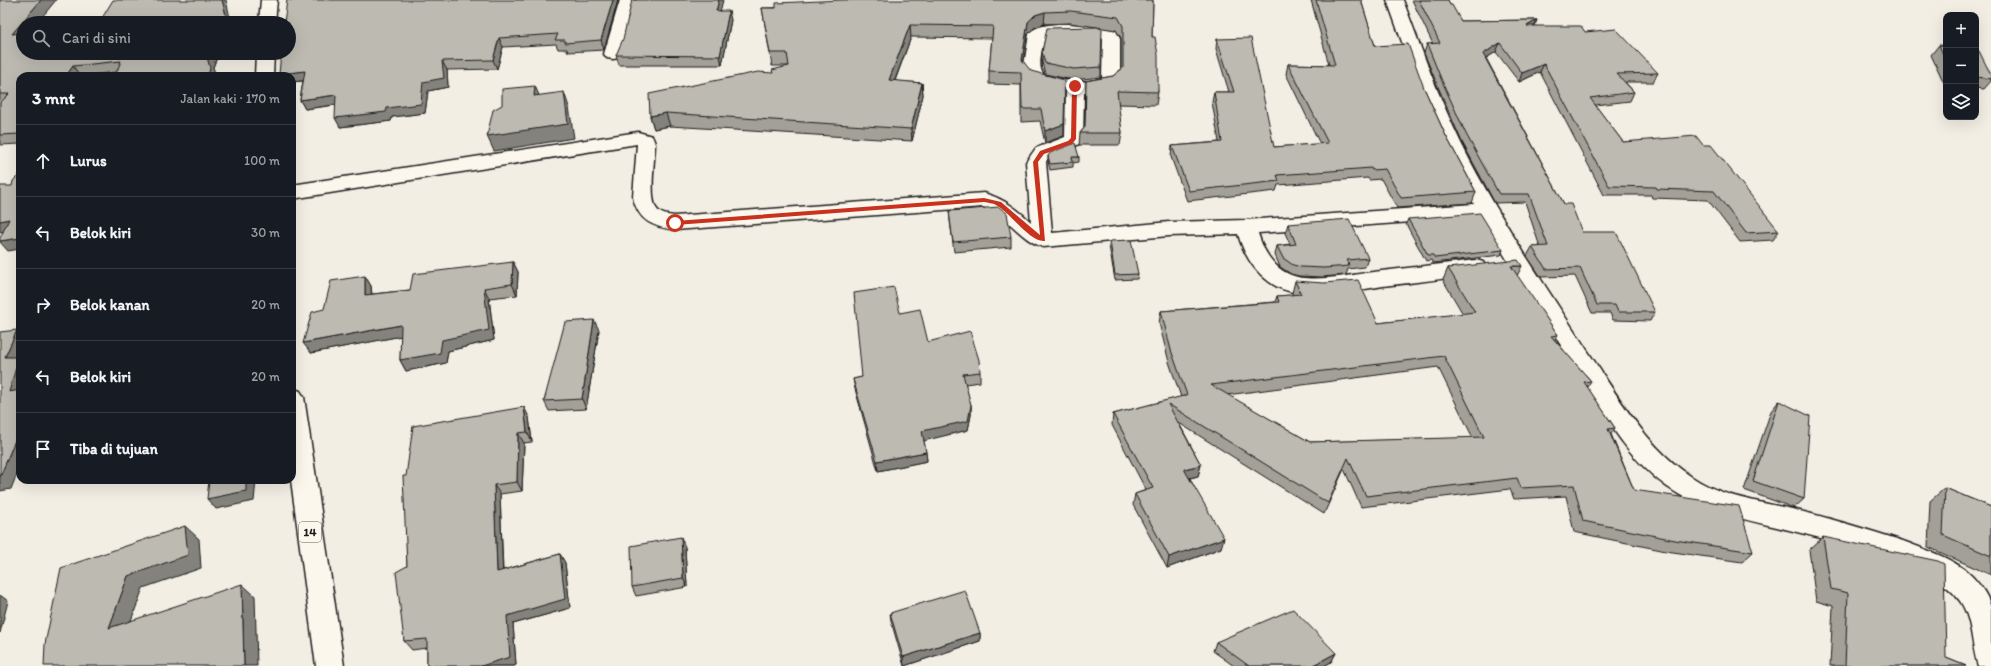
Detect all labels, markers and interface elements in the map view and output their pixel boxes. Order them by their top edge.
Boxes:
map controls [1943,12,1979,120]
button: + [1943,12,1979,48]
search box [16,16,296,60]
icon: search [30,27,52,49]
text: Cari di sini [62,29,131,47]
button: − [1943,48,1979,84]
route end [1066,77,1084,95]
button: layers [1943,84,1979,120]
text: 3 mnt [32,88,75,108]
text: Jalan kaki · 170 m [180,91,280,106]
icon: ahead [32,150,54,172]
text: Lurus [70,152,107,170]
text: 100 m [244,153,280,168]
route start [666,214,684,232]
icon: left [32,222,54,244]
text: Belok kiri [70,224,131,242]
text: 30 m [251,225,280,240]
icon: right [32,294,54,316]
text: Belok kanan [70,296,150,314]
text: 20 m [251,297,280,312]
icon: left [32,366,54,388]
text: Belok kiri [70,368,131,386]
text: 20 m [251,369,280,384]
icon: arrive [32,438,54,460]
text: Tiba di tujuan [70,440,158,458]
road number: 14 [299,522,321,542]

